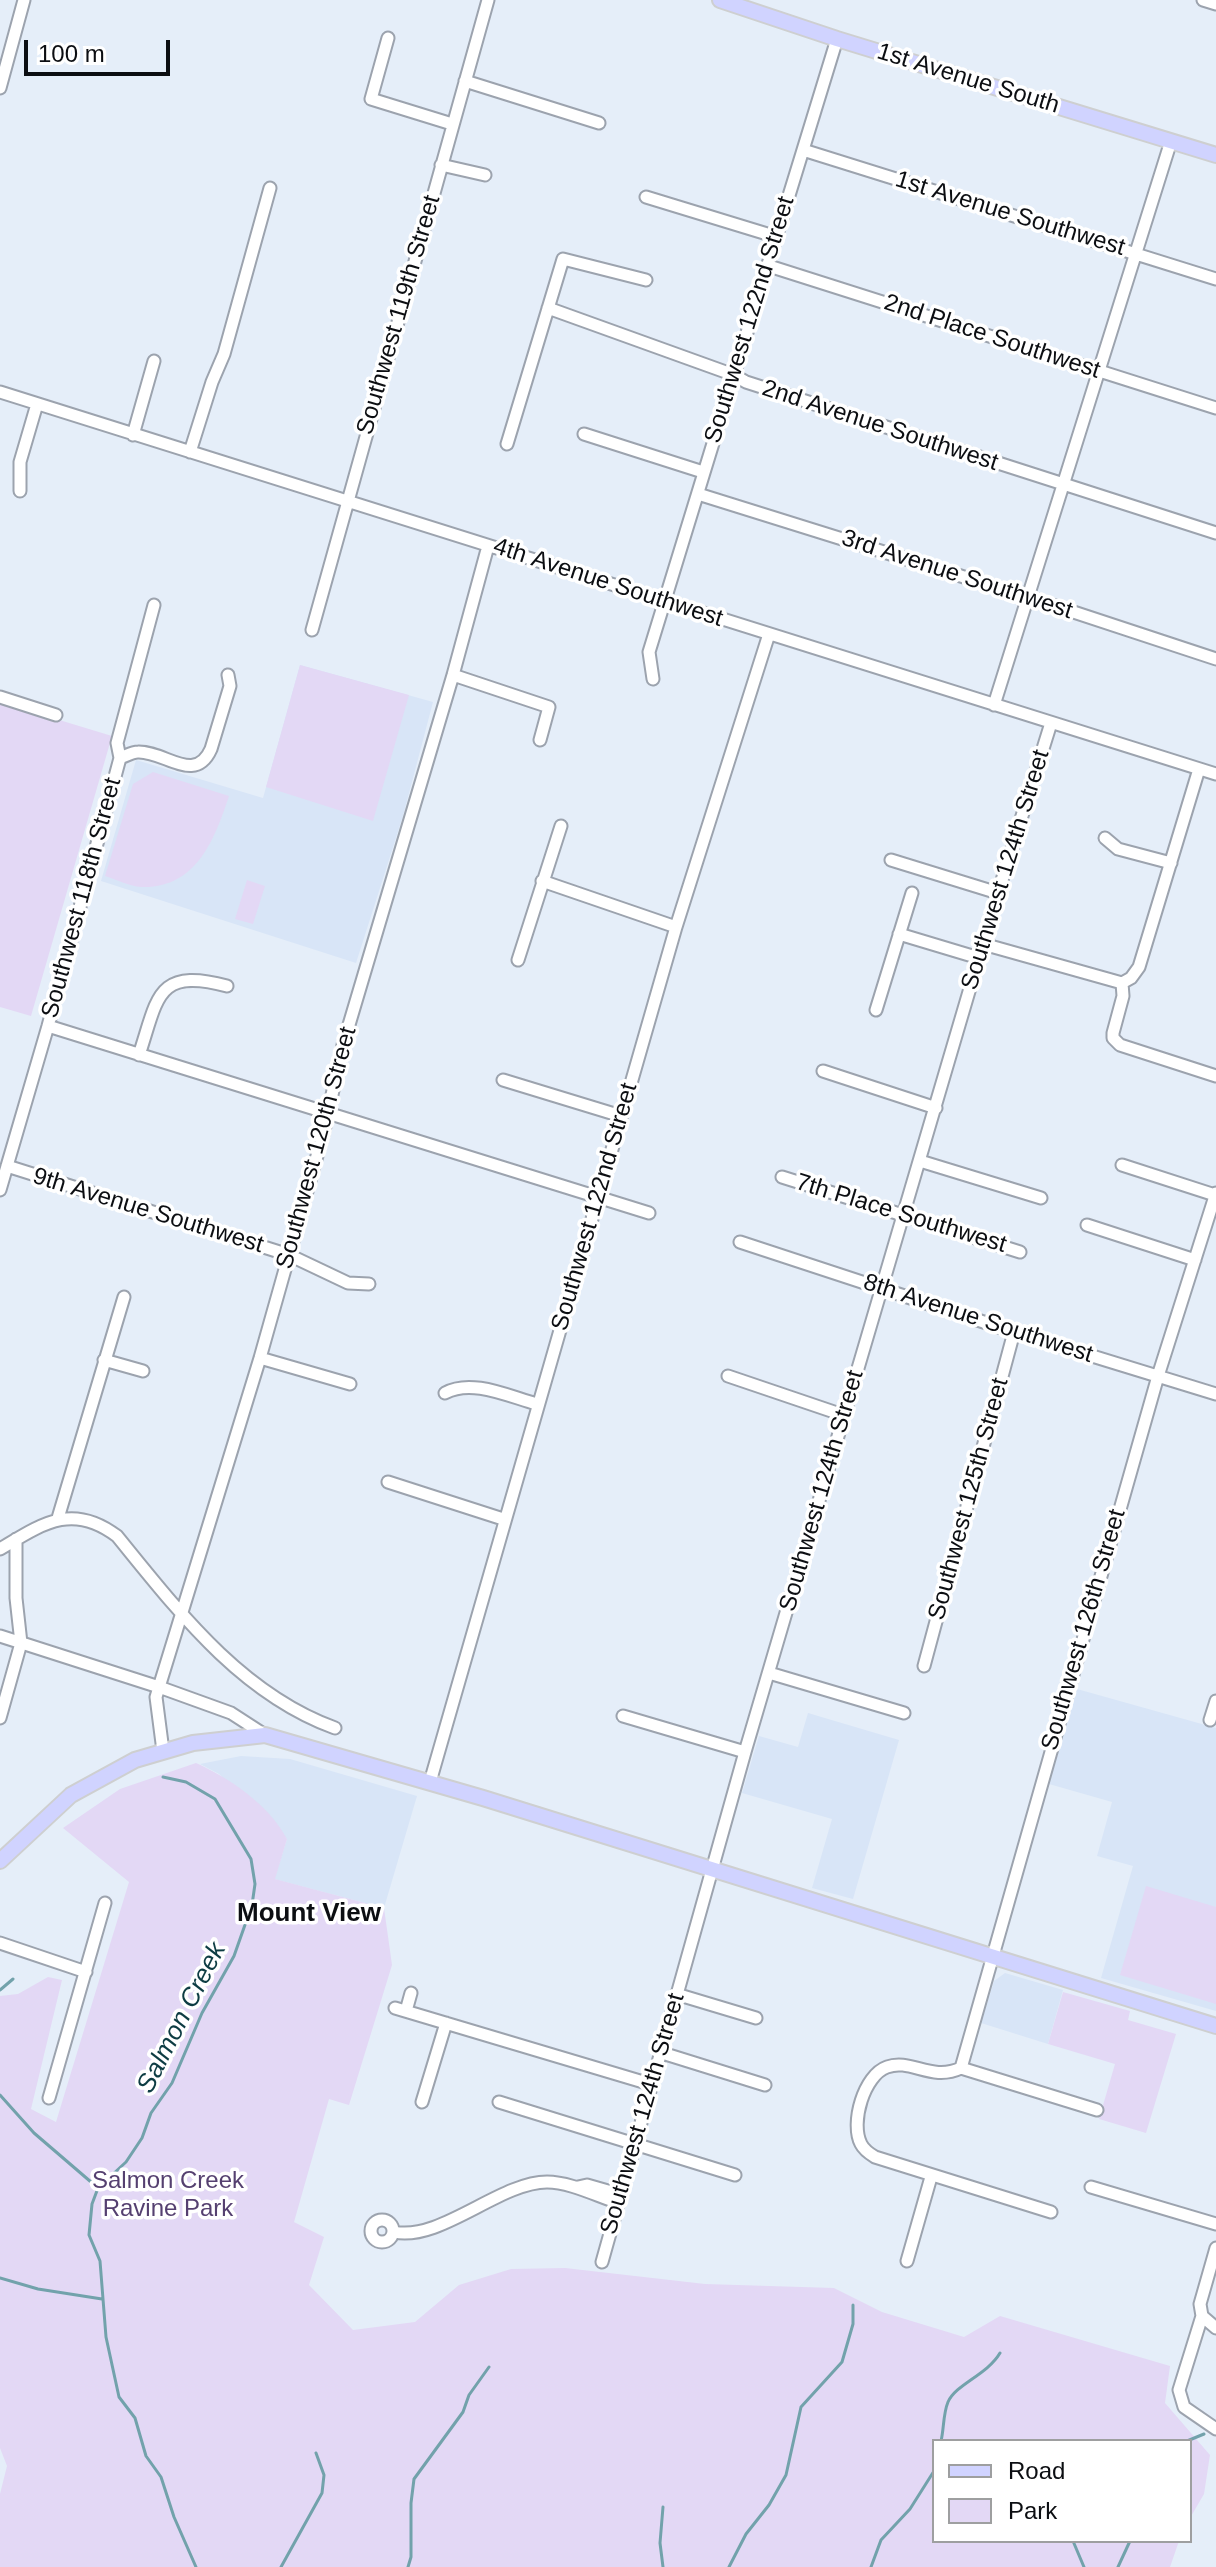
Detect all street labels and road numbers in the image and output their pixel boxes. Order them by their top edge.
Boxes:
street label: 1st Avenue South [873,38,1063,120]
street label: 1st Avenue Southwest [892,165,1128,263]
street label: Southwest 119th Street [351,192,447,438]
street label: Southwest 122nd Street [699,193,801,447]
street label: 2nd Place Southwest [880,288,1104,386]
street label: 2nd Avenue Southwest [758,374,1002,478]
street label: 3rd Avenue Southwest [838,524,1076,626]
street label: 4th Avenue Southwest [490,532,726,634]
street label: Southwest 124th Street [956,746,1056,994]
street label: Southwest 118th Street [36,775,128,1021]
street label: Southwest 120th Street [271,1024,363,1272]
street label: Southwest 122nd Street [546,1080,644,1334]
street label: 9th Avenue Southwest [29,1162,267,1260]
street label: 7th Place Southwest [792,1168,1010,1260]
street label: 8th Avenue Southwest [860,1268,1096,1370]
street label: Southwest 124th Street [774,1367,870,1615]
street label: Southwest 125th Street [923,1375,1015,1623]
street label: Southwest 126th Street [1036,1506,1132,1754]
street label: Southwest 124th Street [595,1990,691,2238]

